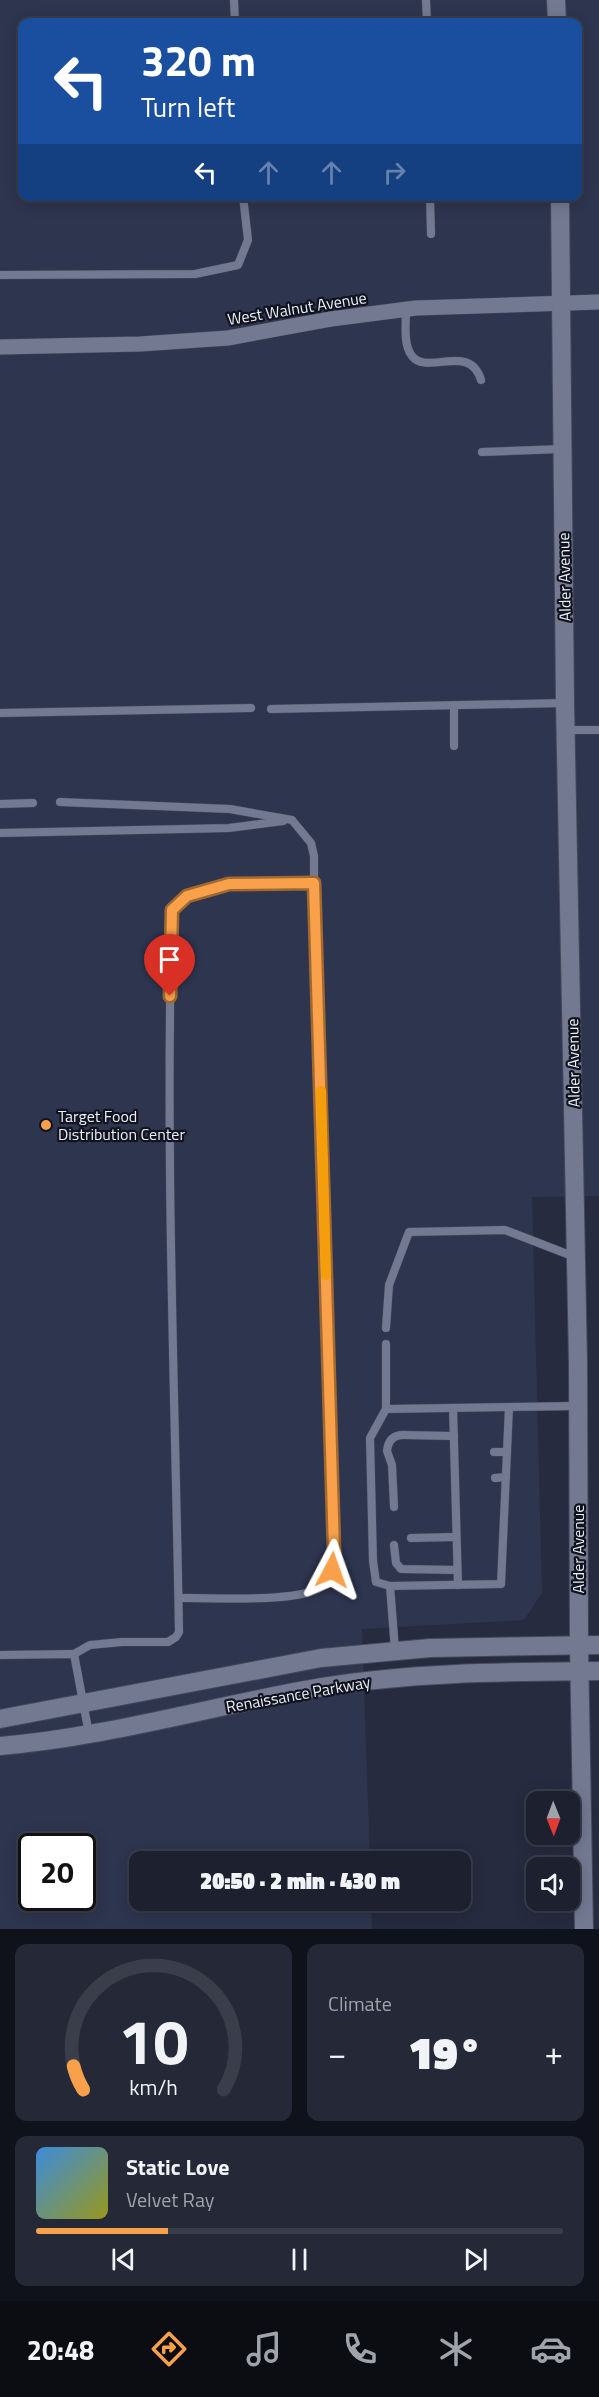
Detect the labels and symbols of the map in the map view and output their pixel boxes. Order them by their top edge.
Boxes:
street label: West Walnut Avenue [226,285,368,331]
street label: Alder Avenue [551,532,577,622]
pin [144,934,195,996]
street label: Alder Avenue [560,1018,586,1108]
place label: Target Food Distribution Center [58,1104,185,1146]
marker: Target Food Distribution Center [39,1118,53,1132]
street label: Alder Avenue [566,1505,590,1593]
position arrow [300,1538,364,1602]
street label: Renaissance Parkway [224,1669,372,1719]
north arrow [526,1791,580,1845]
speed limit sign: 20 [18,1833,96,1911]

